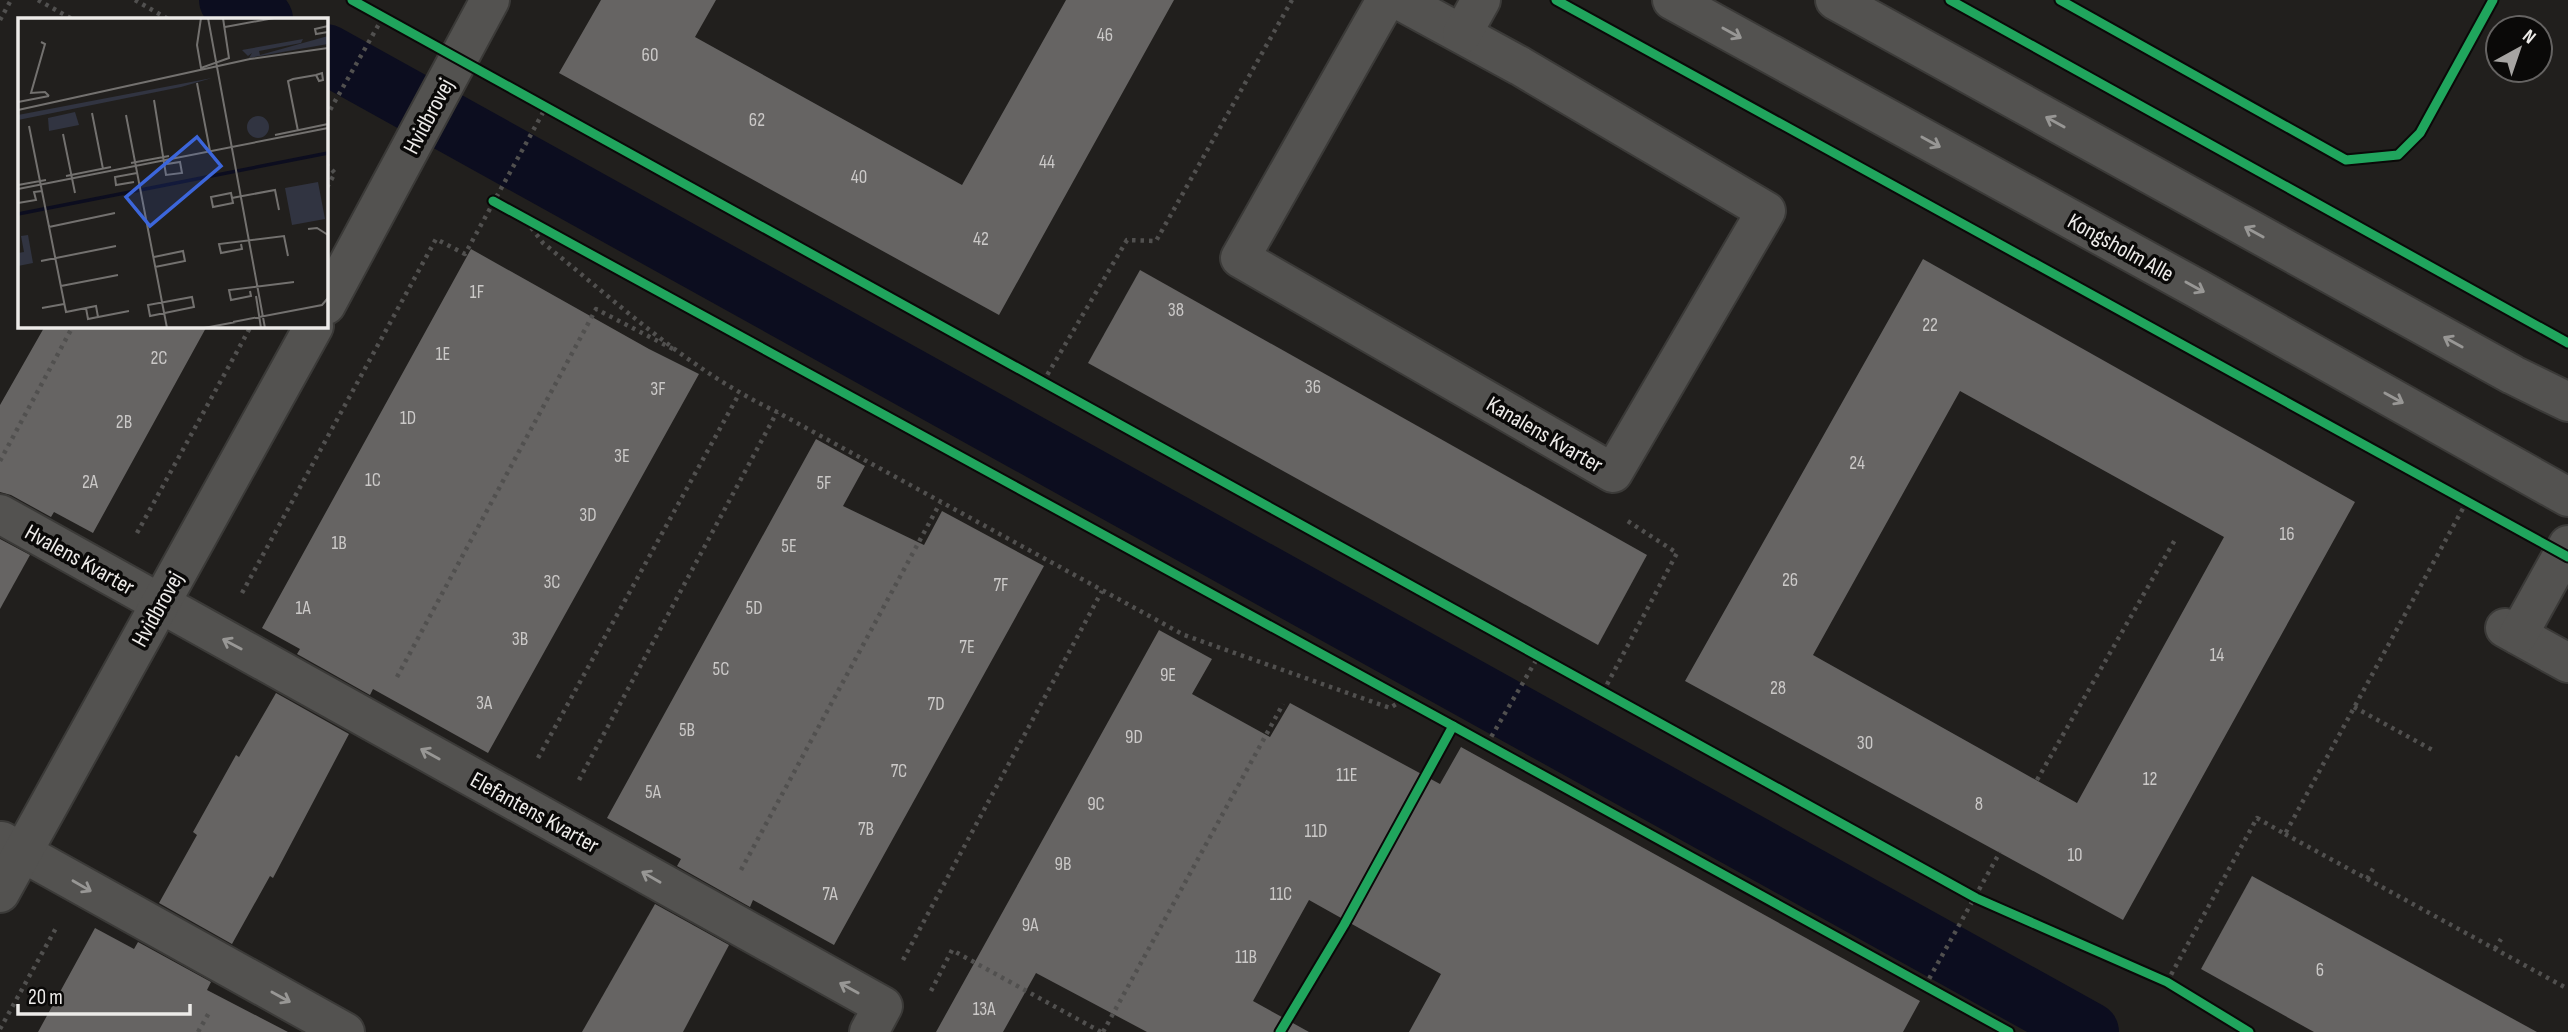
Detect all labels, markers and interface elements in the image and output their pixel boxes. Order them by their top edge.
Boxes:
north arrow [2484,14,2554,84]
inset map [18,18,327,327]
house number: 46 [1097,24,1113,47]
text: N [2518,25,2540,49]
one-way arrow [1721,27,1742,40]
house number: 60 [642,44,658,67]
street label: Hvidbrovej [397,74,460,159]
house number: 62 [749,109,765,132]
one-way arrow [2045,115,2066,128]
one-way arrow [1921,136,1941,150]
house number: 44 [1039,151,1055,174]
house number: 40 [851,166,867,189]
street label: Kongsholm Alle [2063,207,2178,288]
one-way arrow [2245,225,2265,239]
house number: 42 [973,228,989,251]
one-way arrow [2185,280,2205,294]
house number: 1F [470,281,484,304]
house number: 38 [1168,299,1184,322]
house number: 22 [1922,314,1938,337]
one-way arrow [2444,335,2464,349]
house number: 1E [436,343,450,366]
house number: 2C [150,347,168,370]
house number: 36 [1305,376,1321,399]
house number: 3F [650,378,666,401]
street label: Kanalens Kvarter [1481,390,1608,480]
one-way arrow [2383,392,2404,405]
house number: 1D [400,407,416,430]
house number: 2B [116,411,132,434]
house number: 3E [614,445,630,468]
house number: 24 [1849,452,1865,475]
house number: 1C [365,469,381,492]
house number: 2A [82,471,99,494]
house number: 5F [816,472,832,495]
house number: 3D [579,504,597,527]
street label: Hvalens Kvarter [20,518,140,602]
house number: 16 [2280,523,2294,546]
house number: 1B [331,532,347,555]
house number: 5E [781,535,797,558]
street label: Hvidbrovej [126,567,190,652]
house number: 26 [1782,569,1798,592]
house number: 3C [543,571,561,594]
house number: 7F [993,574,1009,597]
house number: 1A [295,597,311,620]
house number: 5D [746,597,762,620]
house number: 3B [512,628,528,651]
house number: 7E [959,636,975,659]
one-way arrow [222,637,242,651]
house number: 14 [2210,644,2224,667]
house number: 5C [713,658,729,681]
house number: 9E [1160,664,1176,687]
house number: 28 [1770,677,1786,700]
house number: 3A [476,692,493,715]
house number: 7D [927,693,945,716]
house number: 5B [679,719,695,742]
house number: 9D [1125,726,1143,749]
house number: 30 [1857,732,1873,755]
one-way arrow [421,747,441,761]
house number: 7C [891,760,907,783]
house number: 11E [1336,764,1358,787]
street label: Elefantens Kvarter [465,766,604,860]
house number: 12 [2143,768,2157,791]
house number: 5A [645,781,662,804]
house number: 9C [1087,793,1105,816]
house number: 8 [1975,793,1983,816]
house number: 7B [858,818,874,841]
house number: 11D [1305,820,1327,843]
house number: 10 [2067,844,2083,867]
house number: 9B [1055,853,1071,876]
one-way arrow [641,870,661,884]
one-way arrow [72,879,92,893]
house number: 7A [822,883,839,906]
house number: 11C [1270,883,1292,906]
house number: 9A [1022,914,1039,937]
house number: 11B [1235,946,1257,969]
house number: 6 [2316,959,2324,982]
scale bar [18,972,189,1016]
one-way arrow [839,981,860,994]
text: 20 m [28,985,63,1010]
one-way arrow [270,990,290,1004]
house number: 13A [973,998,996,1021]

